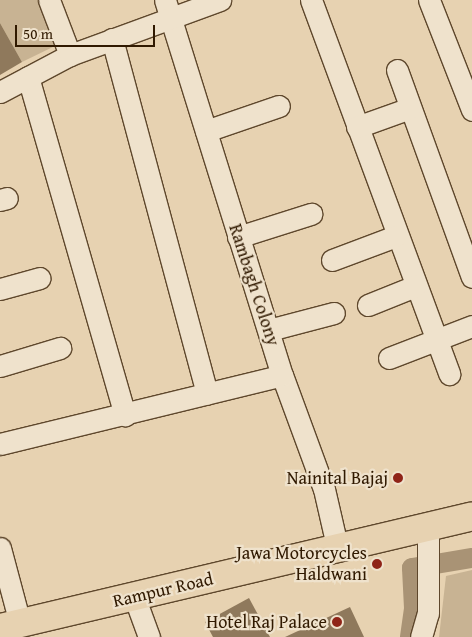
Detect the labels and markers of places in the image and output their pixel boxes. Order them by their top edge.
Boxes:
place label: Nainital Bajaj [287,467,388,489]
marker: Nainital Bajaj [392,472,404,484]
place label: Jawa Motorcycles Haldwani [236,543,367,586]
marker: Jawa Motorcycles Haldwani [371,558,383,570]
place label: Hotel Raj Palace [206,611,327,633]
marker: Hotel Raj Palace [331,616,343,628]

